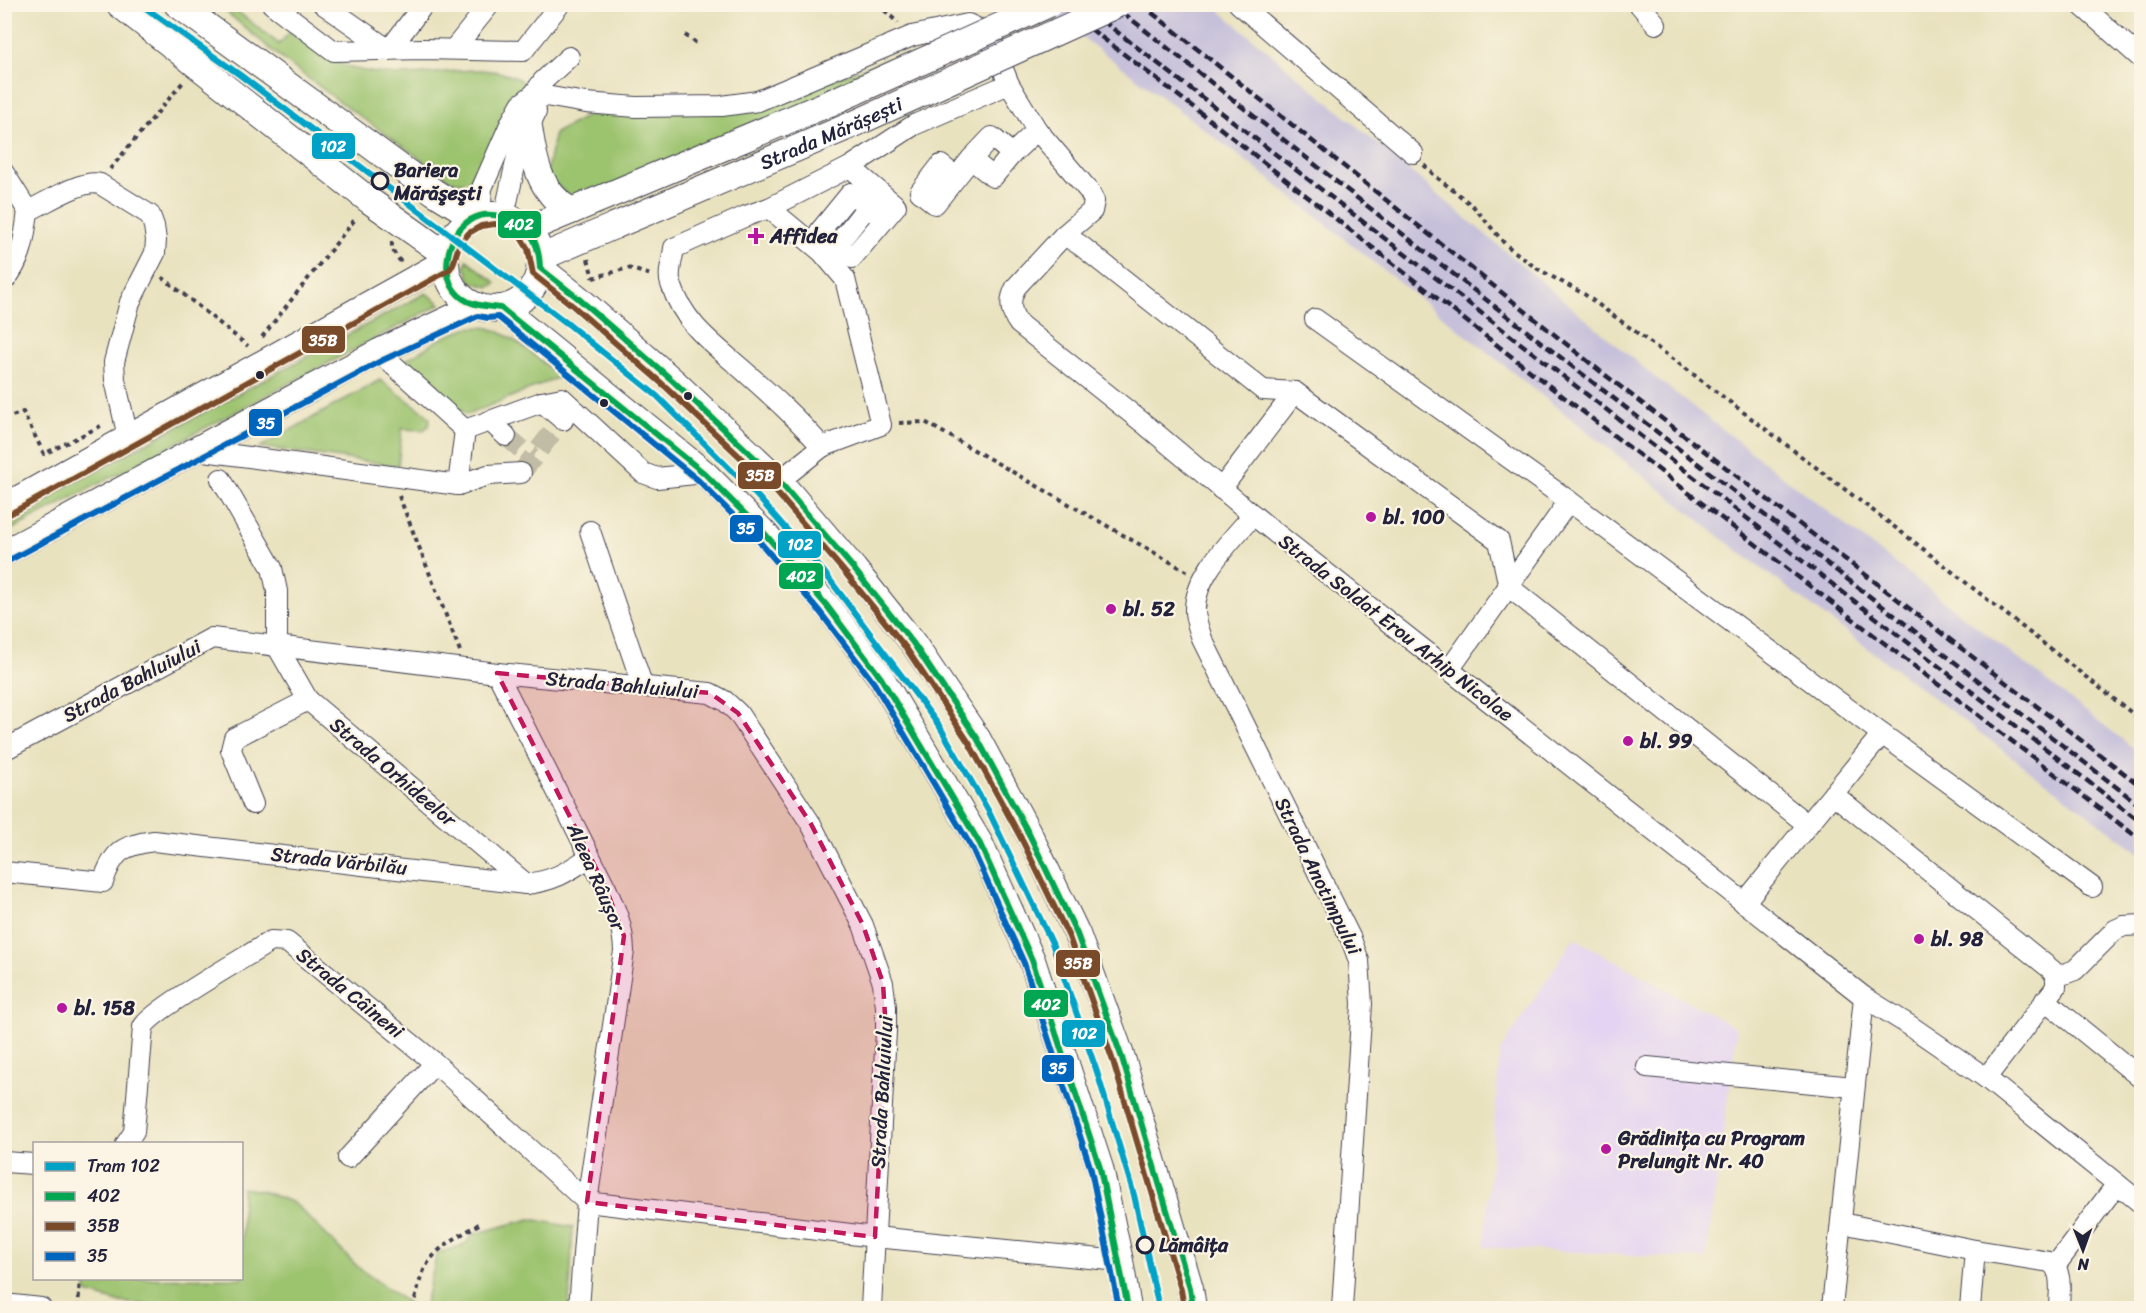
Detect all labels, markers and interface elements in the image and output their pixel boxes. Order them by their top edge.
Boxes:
street label: Strada Mărășești [754,86,910,180]
line badge: 102 [311,132,356,160]
text: 102 [320,132,347,161]
place label: Bariera Mărăşeşti [393,153,483,211]
marker: Bariera Mărăşeşti [371,172,389,190]
line badge: 402 [497,210,542,239]
text: 402 [503,210,534,239]
place label: Affidea [769,219,838,254]
marker: Affidea [747,227,765,245]
line badge: 35B [301,325,346,354]
text: 35B [308,326,338,355]
unlabelled marker [254,369,266,381]
unlabelled marker [682,390,694,402]
unlabelled marker [598,397,610,409]
line badge: 35 [248,408,283,437]
text: 35 [256,409,276,438]
line badge: 35B [737,461,782,490]
text: 35B [745,461,775,490]
place label: bl. 100 [1382,500,1445,535]
marker: bl. 100 [1364,510,1378,524]
line badge: 35 [729,514,764,543]
text: 35 [736,514,756,543]
street label: Strada Soldat Erou Arhip Nicolae [1271,525,1521,731]
line badge: 102 [777,530,822,559]
text: 102 [787,530,814,559]
line badge: 402 [778,562,824,590]
text: 402 [785,562,816,591]
place label: bl. 52 [1122,592,1175,627]
marker: bl. 52 [1104,602,1118,616]
street label: Strada Bahluiului [56,629,209,732]
street label: Strada Bahluiului [544,661,701,709]
street label: Strada Orhideelor [321,708,466,837]
place label: bl. 99 [1639,724,1692,759]
marker: bl. 99 [1621,734,1635,748]
street label: Strada Anotimpului [1265,791,1372,962]
street label: Aleea Râușor [556,816,636,938]
street label: Strada Vărbilău [269,836,409,886]
place label: bl. 98 [1930,922,1984,957]
marker: bl. 98 [1912,932,1926,946]
street label: Strada Câineni [288,938,413,1049]
line badge: 35B [1055,949,1101,978]
text: 35B [1063,949,1093,978]
line badge: 402 [1023,989,1069,1018]
text: 402 [1030,990,1061,1019]
place label: bl. 158 [73,991,136,1026]
marker: bl. 158 [55,1001,69,1015]
street label: Strada Bahluiului [861,1013,904,1169]
line badge: 102 [1061,1019,1106,1048]
text: 102 [1071,1019,1098,1048]
line badge: 35 [1041,1054,1075,1083]
text: 35 [1048,1054,1068,1083]
place label: Grădinița cu Program Prelungit Nr. 40 [1617,1121,1805,1179]
legend [33,1142,243,1280]
marker: Grădinița cu Program Prelungit Nr. 40 [1599,1142,1613,1156]
text: Tram 102 [87,1150,160,1182]
text: 402 [87,1180,120,1212]
text: 35B [87,1210,119,1242]
north arrow [2053,1220,2113,1280]
place label: Lămâița [1159,1228,1229,1263]
marker: Lămâița [1136,1236,1154,1254]
text: 35 [87,1240,108,1272]
text: N [2077,1250,2090,1279]

